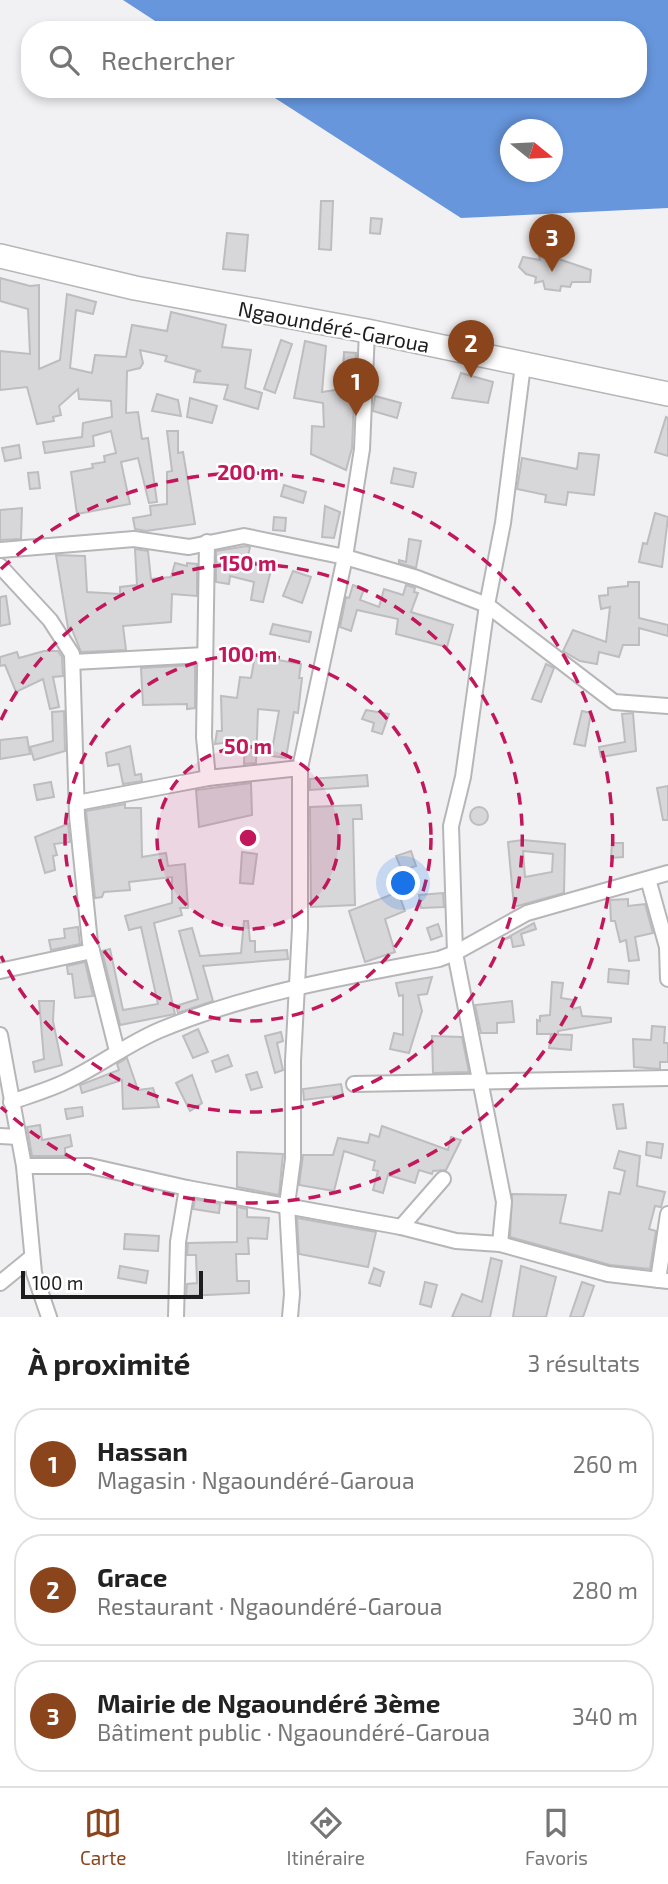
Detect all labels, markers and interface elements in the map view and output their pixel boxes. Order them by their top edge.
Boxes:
search box [21,21,647,98]
icon: search [45,41,83,79]
text: Rechercher [101,44,235,75]
north arrow [500,119,563,182]
pin: 3 [529,214,575,272]
street label: Ngaoundéré-Garoua [236,295,432,357]
pin: 2 [448,320,494,378]
pin: 1 [333,358,379,416]
text: 200 m [217,459,279,484]
text: 150 m [220,550,276,575]
text: 100 m [219,641,277,666]
text: 50 m [224,733,272,758]
centre of rings [236,826,260,850]
your location [386,866,420,900]
scale bar [21,1268,203,1300]
text: 100 m [32,1271,83,1294]
text: À proximité [28,1345,190,1381]
text: 3 résultats [528,1349,640,1377]
text: Hassan [97,1435,188,1466]
text: 1 [48,1450,58,1478]
text: 260 m [573,1450,638,1478]
text: Magasin · Ngaoundéré-Garoua [97,1466,415,1494]
text: Grace [97,1561,167,1592]
text: 2 [46,1576,60,1604]
text: 280 m [572,1576,638,1604]
text: Restaurant · Ngaoundéré-Garoua [97,1592,442,1620]
text: Mairie de Ngaoundéré 3ème [97,1687,440,1718]
text: 3 [46,1702,60,1730]
text: 340 m [572,1702,638,1730]
text: Bâtiment public · Ngaoundéré-Garoua [97,1718,490,1746]
tab: Carte [80,1804,126,1869]
tab: Itinéraire [286,1804,365,1869]
tab: Favoris [525,1804,588,1869]

